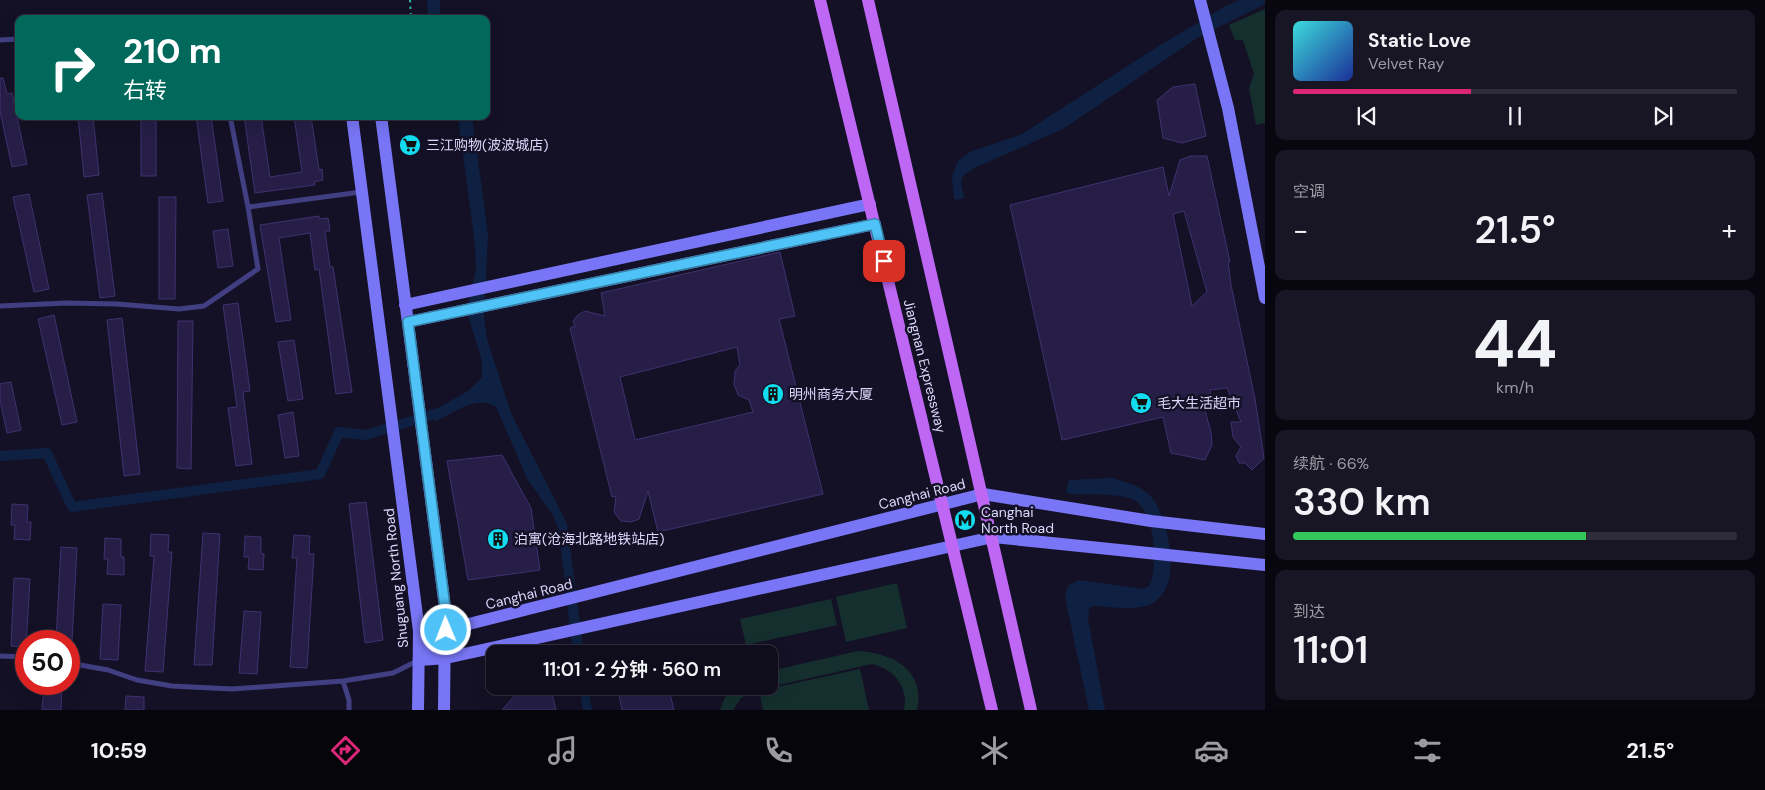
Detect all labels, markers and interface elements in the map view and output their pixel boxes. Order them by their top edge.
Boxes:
text: 210 m [123,28,222,74]
text: Static Love [1368,28,1471,53]
icon: right [40,35,105,100]
text: Velvet Ray [1368,53,1444,74]
text: 右转 [123,76,167,105]
icon: previous [1353,102,1381,130]
icon: pause [1501,102,1529,130]
icon: next [1649,102,1677,130]
supermarket icon: 三江购物(波波城店) [398,133,422,157]
place label: 三江购物(波波城店) [426,136,548,154]
text: 空调 [1293,181,1325,202]
text: 21.5° [1474,205,1556,255]
text: − [1293,212,1308,249]
text: + [1722,212,1737,249]
pin [863,240,905,282]
icon: arrive [870,247,898,275]
street label: Jiangnan Expressway [900,297,950,435]
text: 44 [1473,302,1557,386]
text: km/h [1496,377,1534,398]
building icon: 明州商务大厦 [761,382,785,406]
place label: 明州商务大厦 [789,385,873,403]
supermarket icon: 毛大生活超市 [1129,391,1153,415]
place label: 毛大生活超市 [1157,394,1241,412]
text: 续航 · 66% [1293,453,1369,474]
street label: Canghai Road [877,475,967,513]
text: 330 km [1293,477,1431,527]
place label: Canghai North Road [981,503,1054,537]
street label: Shuguang North Road [380,507,412,649]
metro station icon: Canghai North Road [953,508,977,532]
building icon: 泊寓(沧海北路地铁站店) [486,527,510,551]
place label: 泊寓(沧海北路地铁站店) [514,530,664,548]
street label: Canghai Road [484,575,574,613]
text: 到达 [1293,601,1325,622]
position arrow [419,603,471,655]
text: 11:01 [1293,625,1368,675]
speed limit sign: 50 [15,630,80,695]
text: 11:01 · 2 分钟 · 560 m [543,657,721,682]
icon: directions [328,733,363,768]
icon: music [545,733,580,768]
icon: phone [761,733,796,768]
icon: climate [977,733,1012,768]
icon: car [1194,733,1229,768]
icon: filters [1410,733,1445,768]
text: 10:59 [91,736,147,765]
text: 21.5° [1626,736,1674,765]

